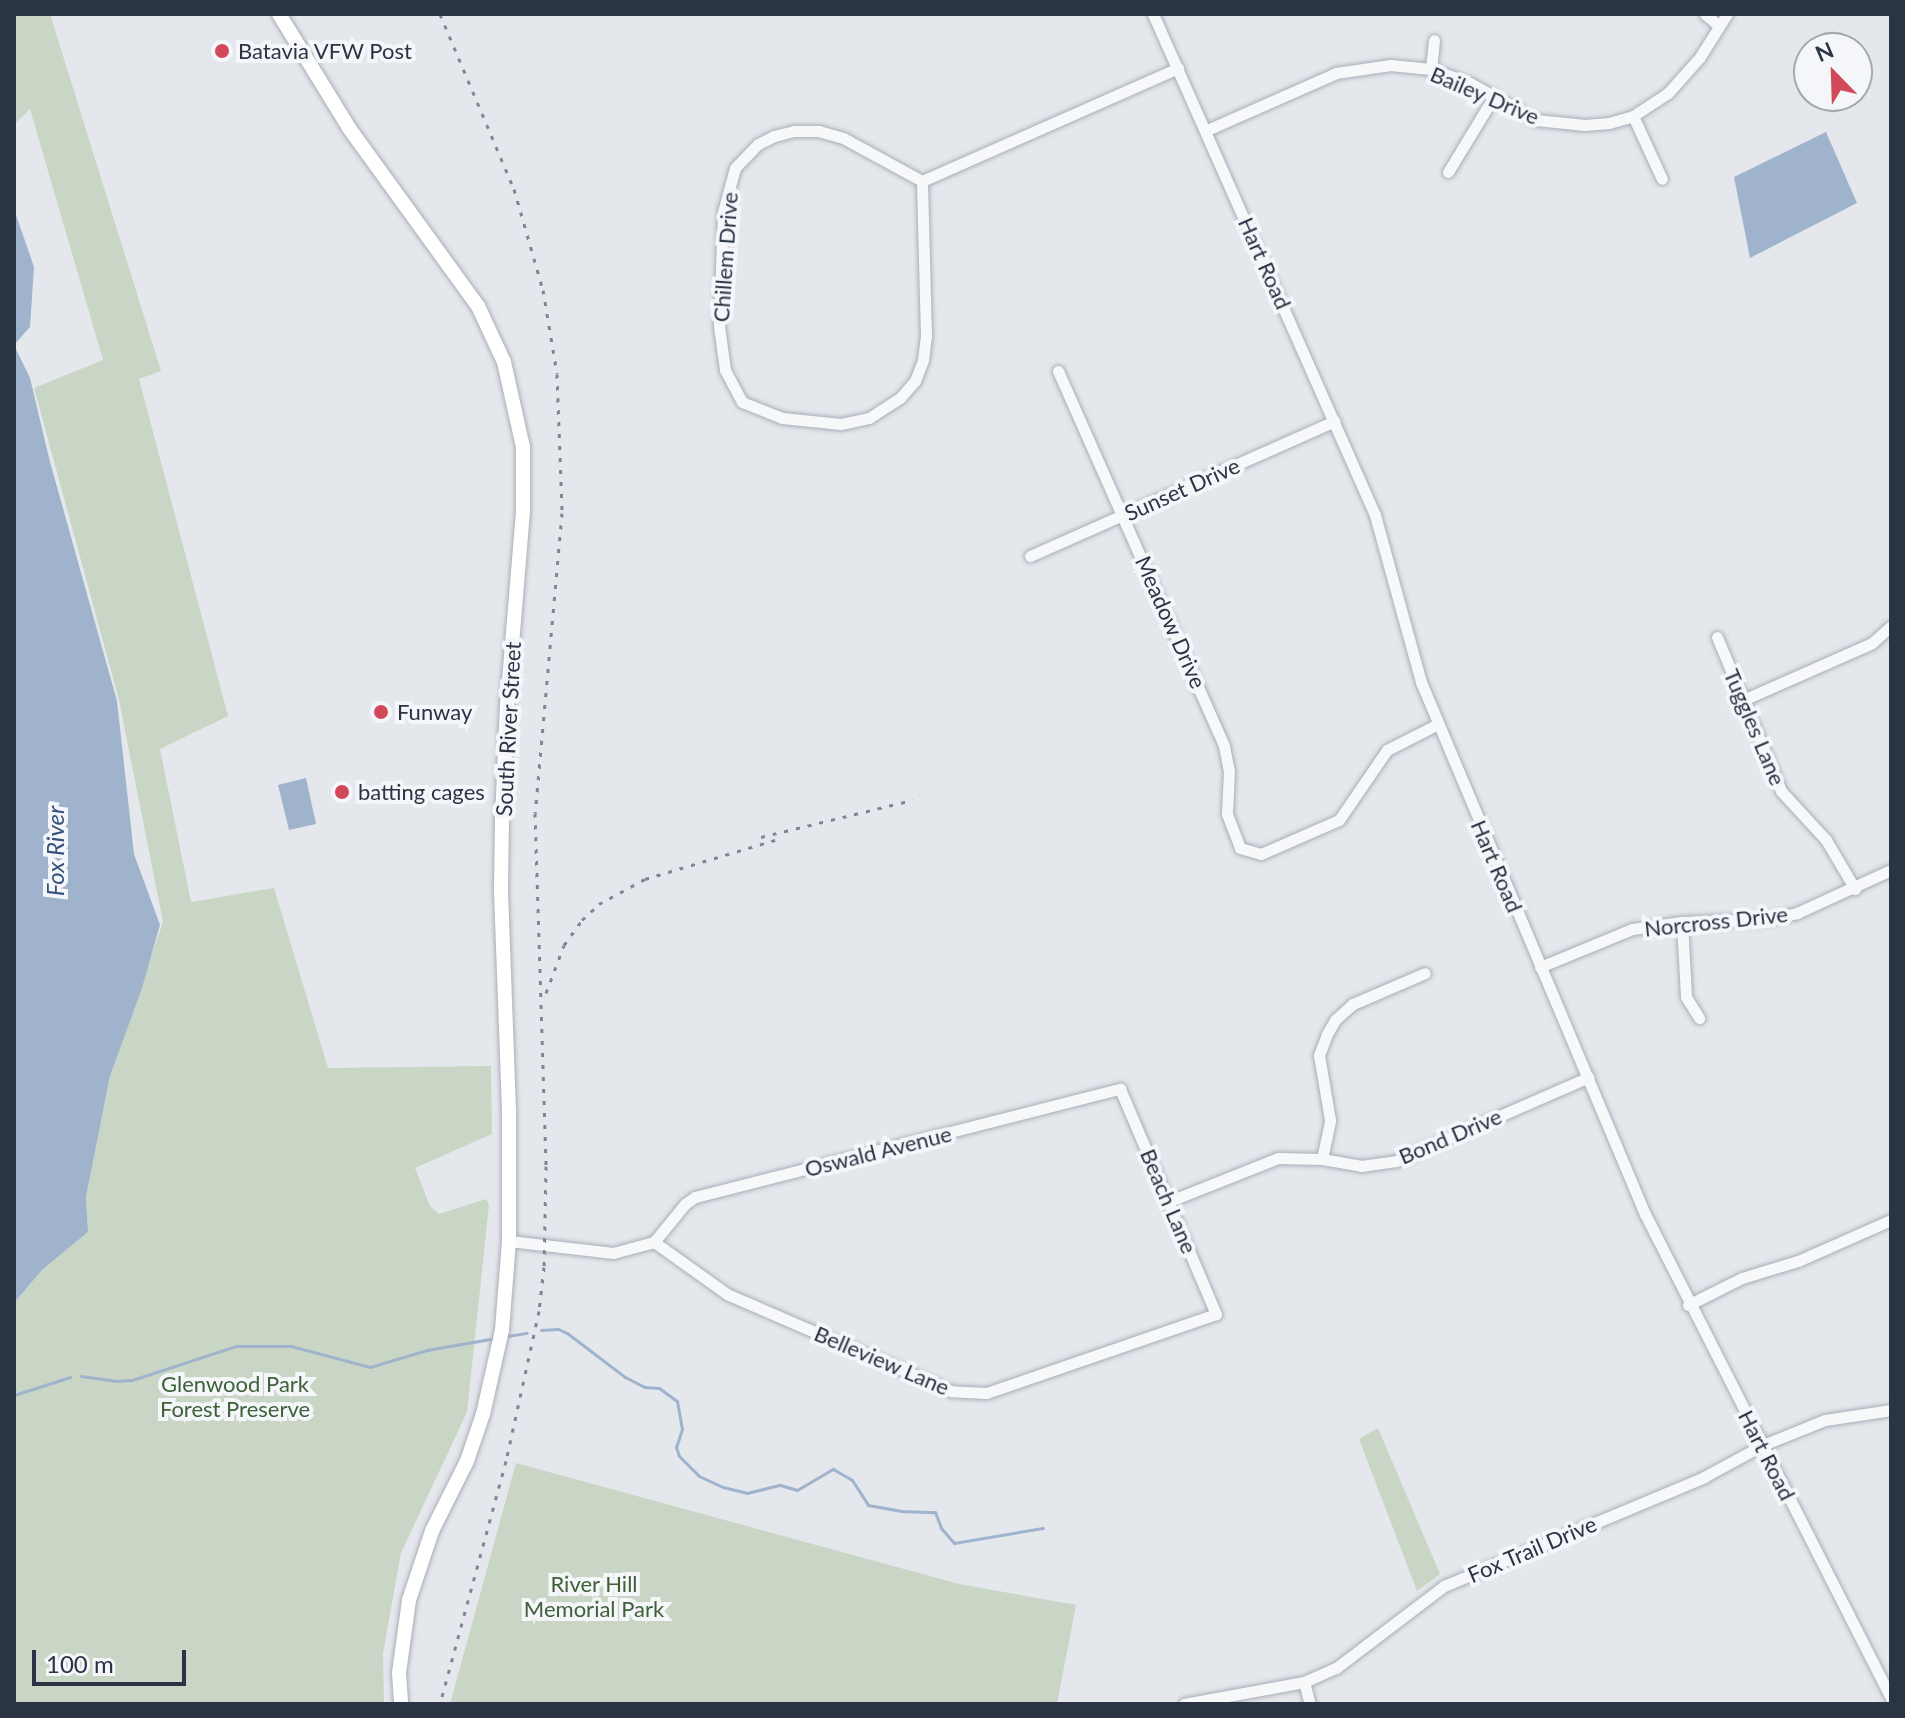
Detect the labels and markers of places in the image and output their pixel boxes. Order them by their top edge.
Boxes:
place label: Batavia VFW Post [238,38,413,64]
marker: Batavia VFW Post [213,42,231,60]
place label: Funway [397,699,472,725]
marker: Funway [372,703,390,721]
place label: batting cages [358,779,485,805]
marker: batting cages [333,783,351,801]

